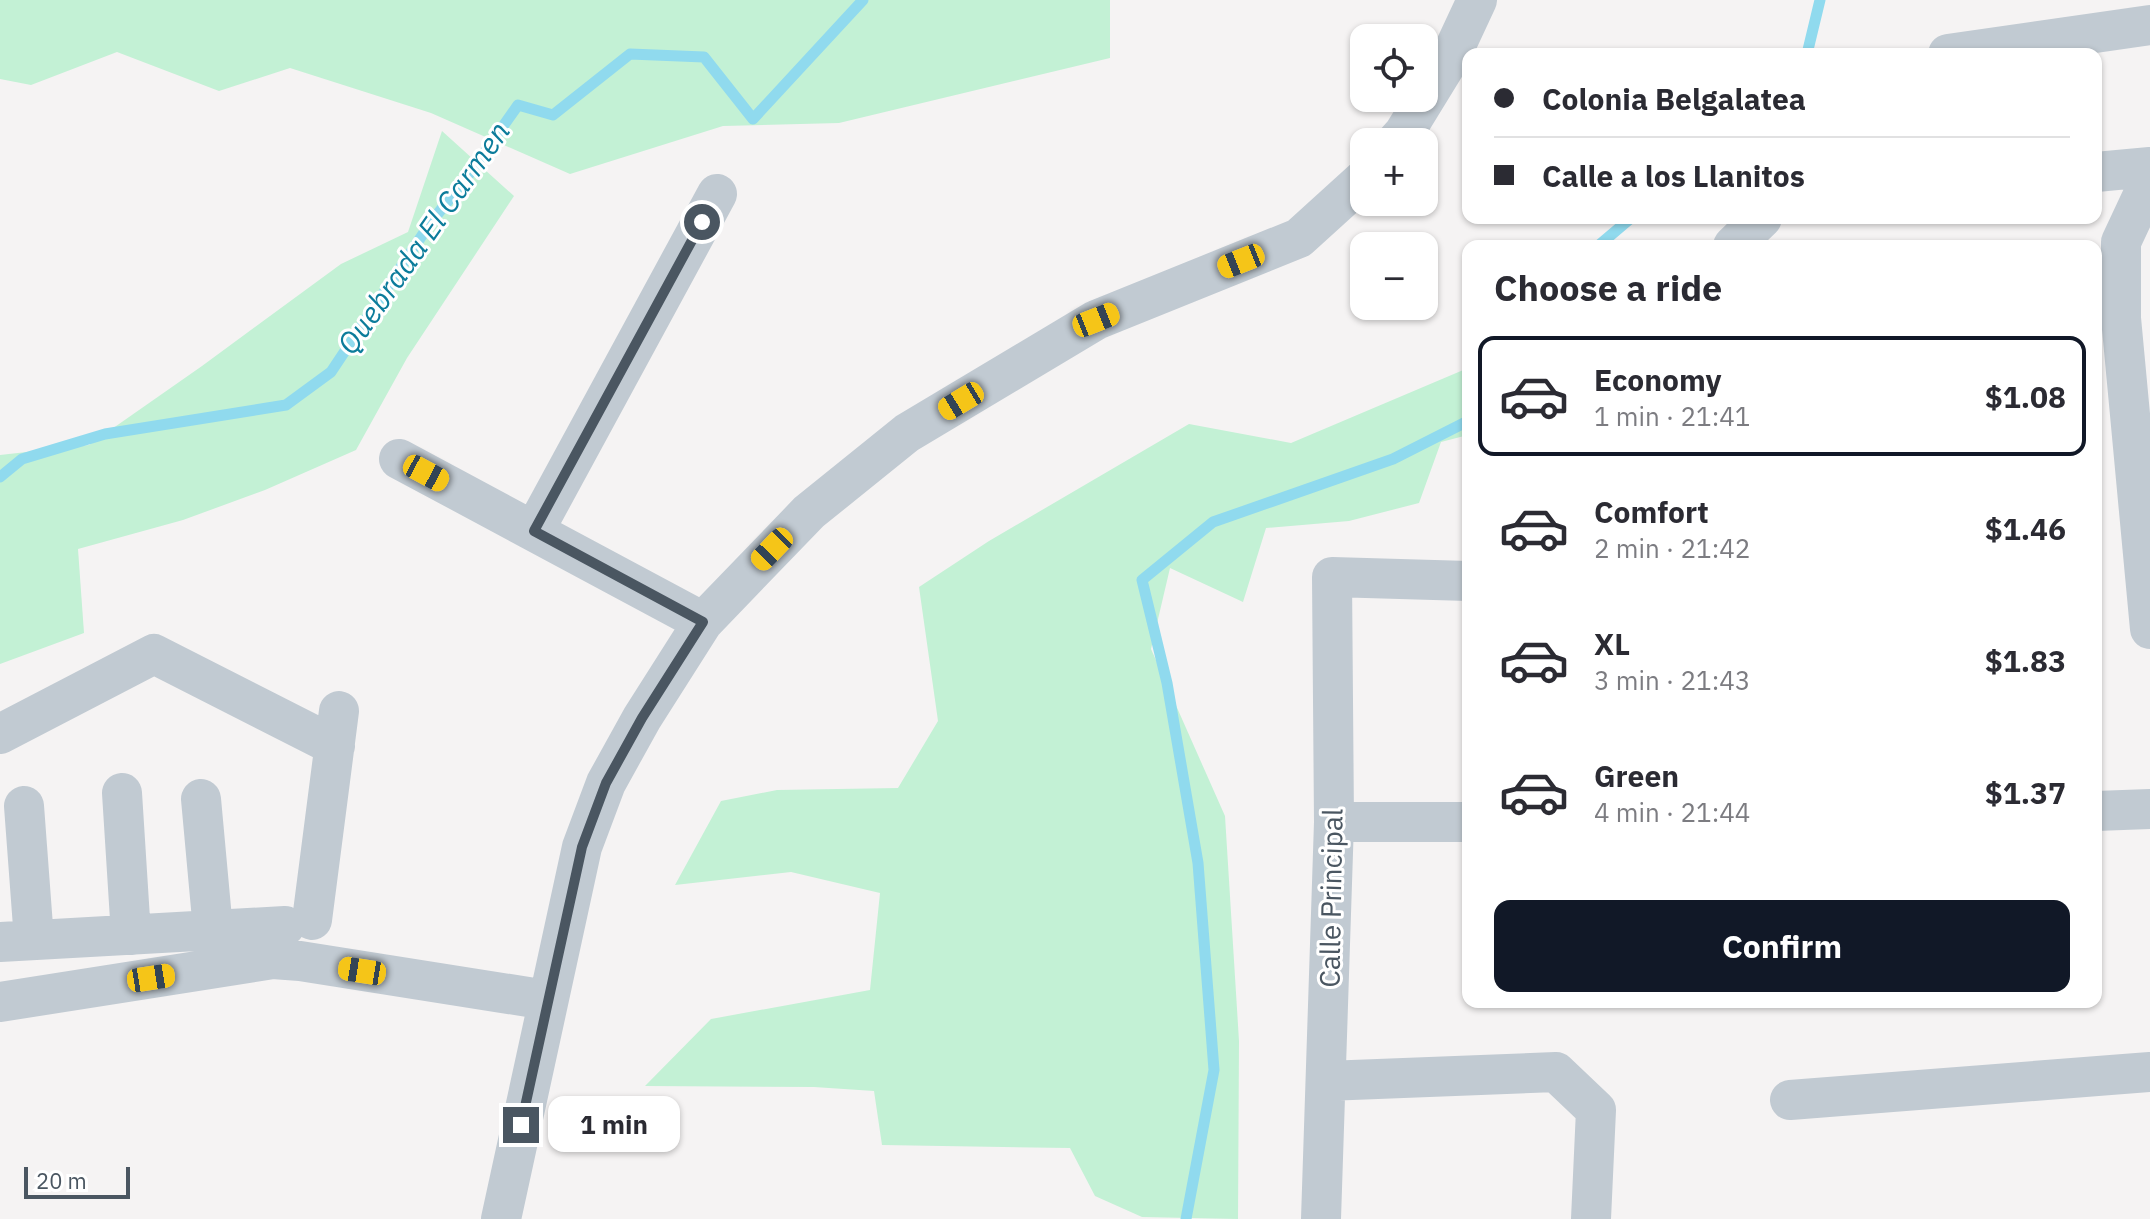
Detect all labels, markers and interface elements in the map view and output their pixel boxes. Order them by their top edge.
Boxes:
map controls [1350,24,1438,320]
button: locate [1350,24,1438,112]
text: Colonia Belgalatea [1542,79,1806,118]
water label: Quebrada El Carmen [328,113,518,361]
button: + [1350,128,1438,216]
text: Calle a los Llanitos [1542,156,1805,195]
route start [684,204,720,240]
button: − [1350,232,1438,320]
car [1214,241,1268,281]
text: Choose a ride [1494,264,1722,311]
car [1069,300,1123,340]
icon: car [1498,360,1570,432]
text: Economy [1594,360,1722,399]
text: $1.08 [1985,377,2066,416]
car [934,378,988,424]
text: 1 min · 21:41 [1594,399,1750,433]
car [399,451,453,495]
icon: car [1498,492,1570,564]
text: Comfort [1594,492,1709,531]
text: $1.46 [1985,509,2066,548]
car [747,523,797,575]
text: 2 min · 21:42 [1594,531,1750,565]
icon: car [1498,624,1570,696]
text: XL [1594,624,1630,663]
text: $1.83 [1985,641,2066,680]
text: 3 min · 21:43 [1594,663,1750,697]
icon: car [1498,756,1570,828]
text: Green [1594,756,1679,795]
text: $1.37 [1985,773,2066,812]
text: 4 min · 21:44 [1594,795,1750,829]
street label: Calle Principal [1310,808,1351,988]
button: Confirm [1494,900,2070,992]
car [336,955,388,987]
car [125,962,177,994]
callout: 1 min [549,1097,681,1153]
route end [503,1107,539,1143]
text: 1 min [580,1107,648,1141]
scale bar [24,1163,130,1199]
text: 20 m [36,1166,87,1195]

